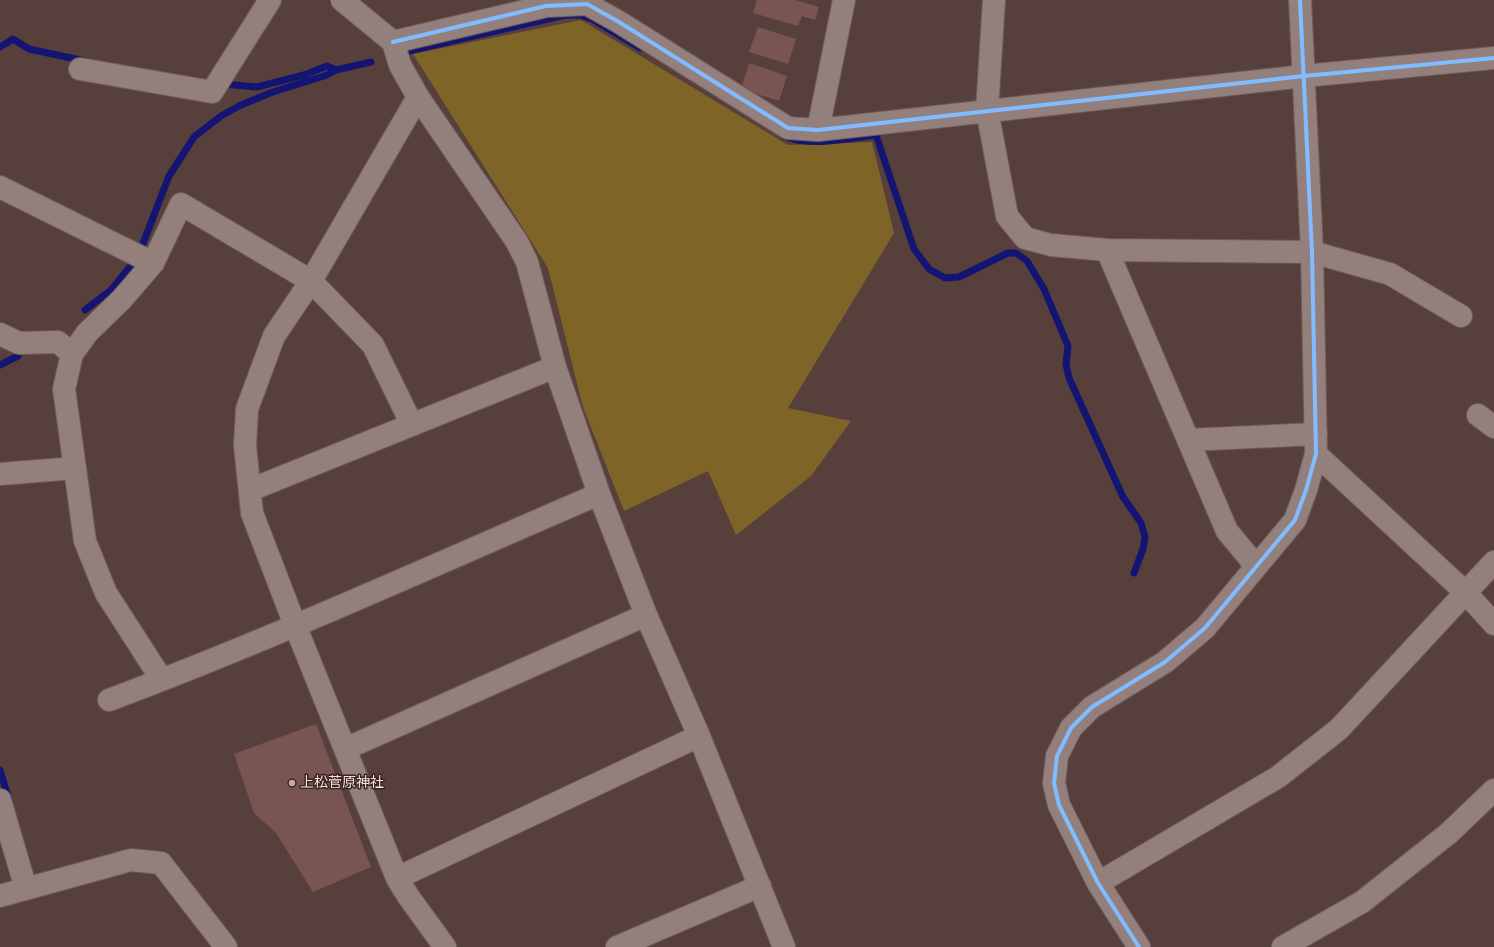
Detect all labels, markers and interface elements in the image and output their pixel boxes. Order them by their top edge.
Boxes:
place label: 上松菅原神社 [300,775,384,791]
marker: 上松菅原神社 [287,778,297,788]

